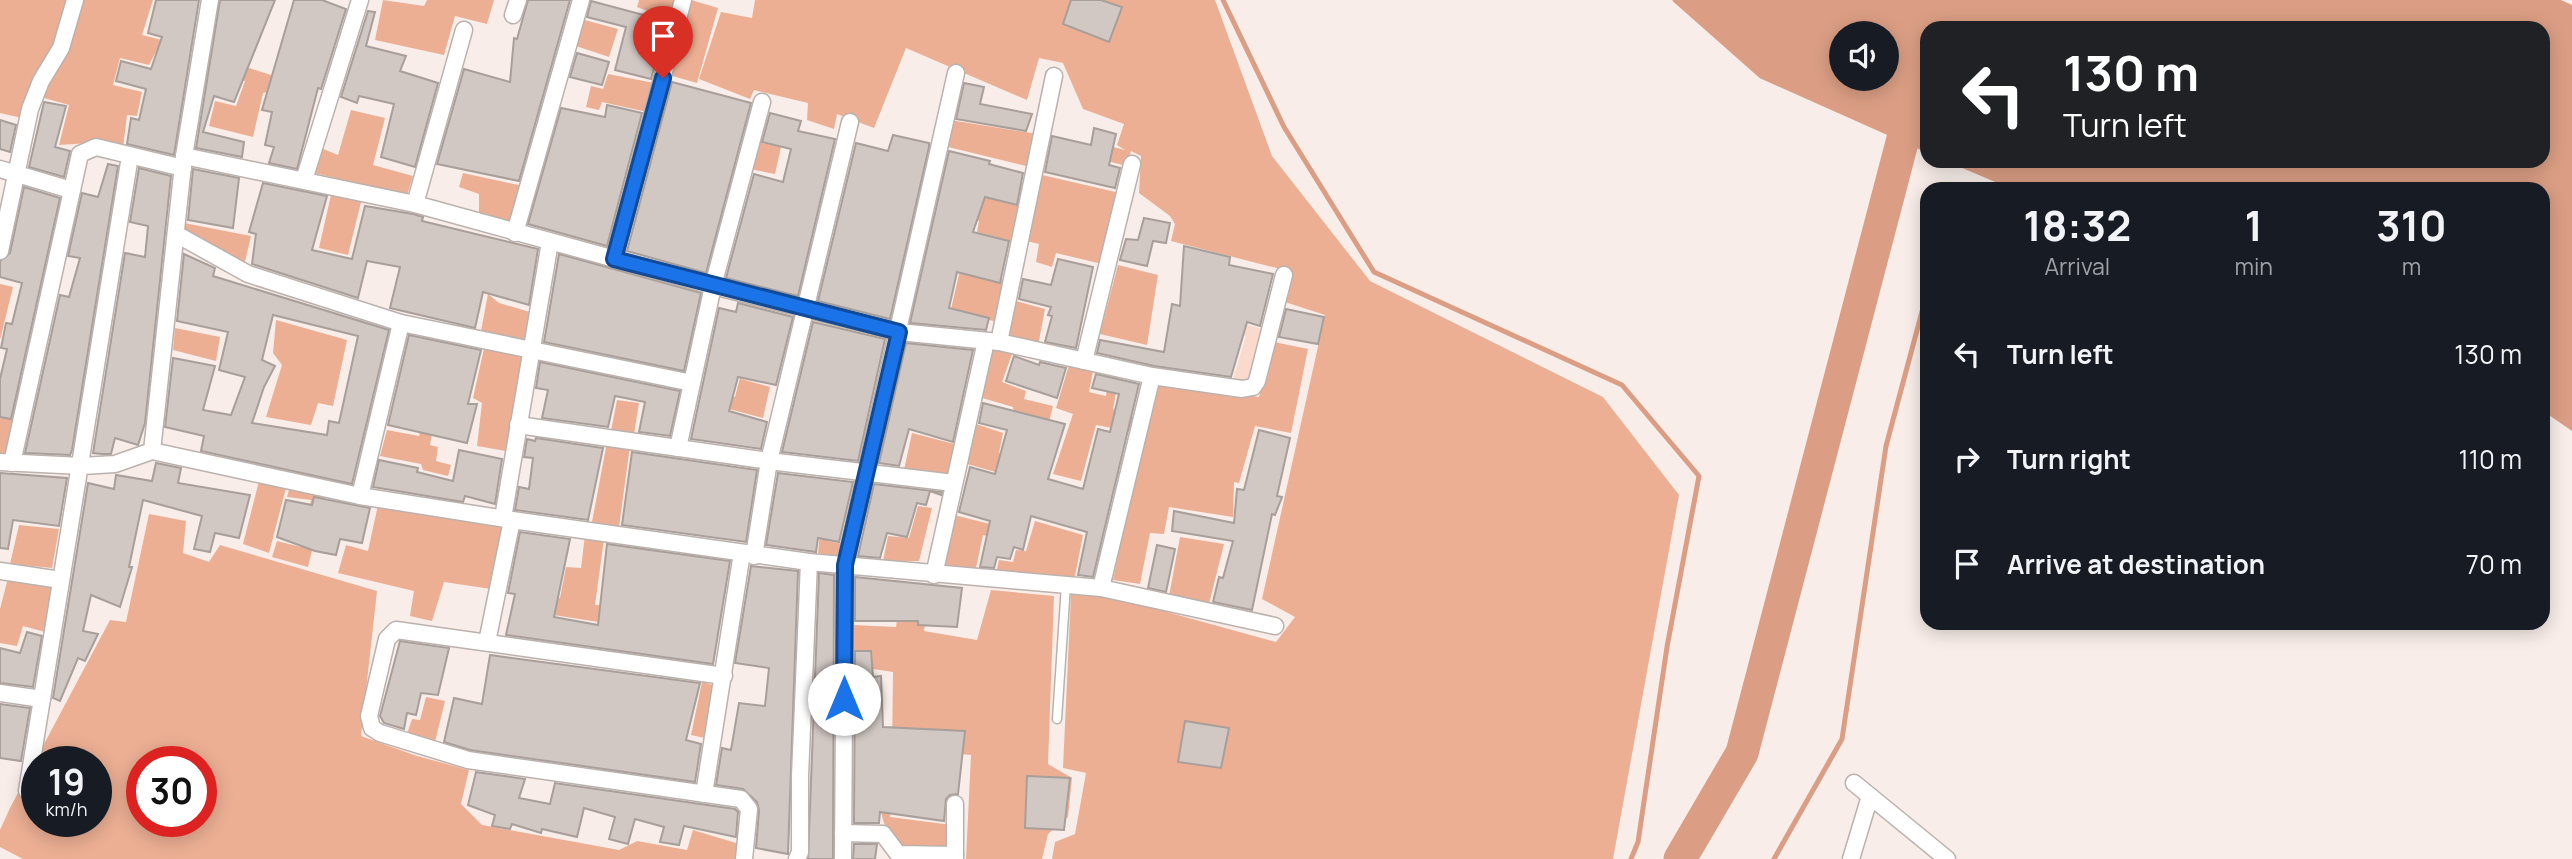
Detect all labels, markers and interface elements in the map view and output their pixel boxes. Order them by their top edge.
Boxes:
pin [633,6,693,78]
icon: arrive [644,17,682,55]
map controls [1829,21,1899,91]
button: sound [1829,21,1899,91]
text: 130 m [2063,39,2199,106]
icon: left [1948,49,2039,140]
text: Turn left [2063,103,2187,147]
text: 18:32 [2023,196,2131,254]
text: 1 [2245,196,2263,254]
text: 310 [2376,196,2447,254]
text: Arrival [2044,250,2110,282]
text: min [2234,250,2273,282]
text: m [2402,250,2421,282]
icon: left [1948,335,1986,373]
text: Turn left [2007,336,2114,372]
text: 130 m [2454,336,2522,372]
icon: right [1948,440,1986,478]
text: Turn right [2007,441,2131,477]
text: 110 m [2459,441,2522,477]
icon: arrive [1948,545,1986,583]
text: Arrive at destination [2007,546,2265,582]
text: 70 m [2466,546,2522,582]
position arrow [807,662,881,736]
speed limit sign: 30 [126,746,217,837]
text: 19 [48,758,85,806]
text: km/h [46,797,87,821]

